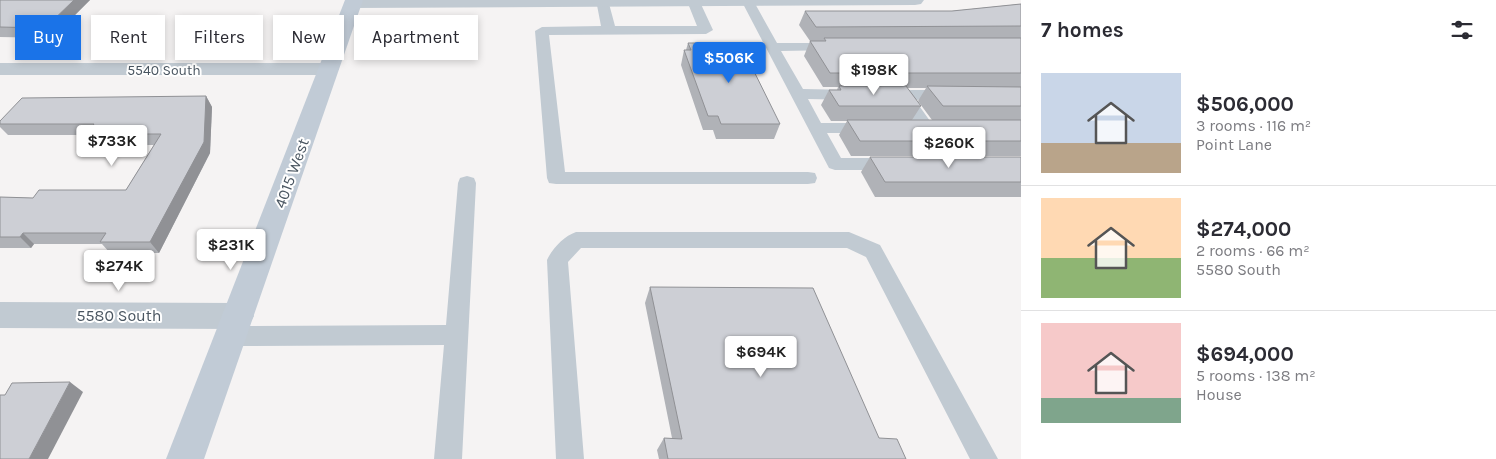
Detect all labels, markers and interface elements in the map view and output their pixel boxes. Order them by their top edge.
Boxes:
chip: Buy [15,15,81,60]
chip: Rent [91,15,165,60]
chip: Filters [175,15,263,60]
chip: New [273,15,344,60]
chip: Apartment [354,15,478,60]
icon: filters [1448,16,1476,44]
text: 7 homes [1041,18,1124,42]
pin: $506K [694,42,764,84]
text: $506K [704,48,754,67]
pin: $198K [839,54,909,96]
text: $198K [850,60,898,79]
street label: 5540 South [127,62,201,79]
text: $506,000 [1196,92,1294,116]
icon: home [1081,93,1141,153]
text: 3 rooms · 116 m² [1196,116,1311,135]
pin: $733K [77,124,147,167]
pin: $260K [914,126,984,169]
text: $733K [87,131,137,150]
text: $260K [924,133,975,152]
text: Point Lane [1196,135,1272,154]
street label: 4015 West [270,136,313,211]
text: $274,000 [1196,217,1291,241]
icon: home [1081,218,1141,278]
pin: $231K [196,228,266,271]
text: $231K [208,235,254,254]
text: 2 rooms · 66 m² [1196,241,1310,260]
pin: $274K [84,250,154,292]
text: $274K [95,256,143,275]
text: 5580 South [1196,260,1281,279]
street label: 5580 South [77,306,161,325]
pin: $694K [726,336,796,378]
text: $694K [736,342,786,361]
text: $694,000 [1196,342,1294,366]
icon: home [1081,343,1141,403]
text: 5 rooms · 138 m² [1196,366,1316,385]
text: House [1196,385,1242,404]

